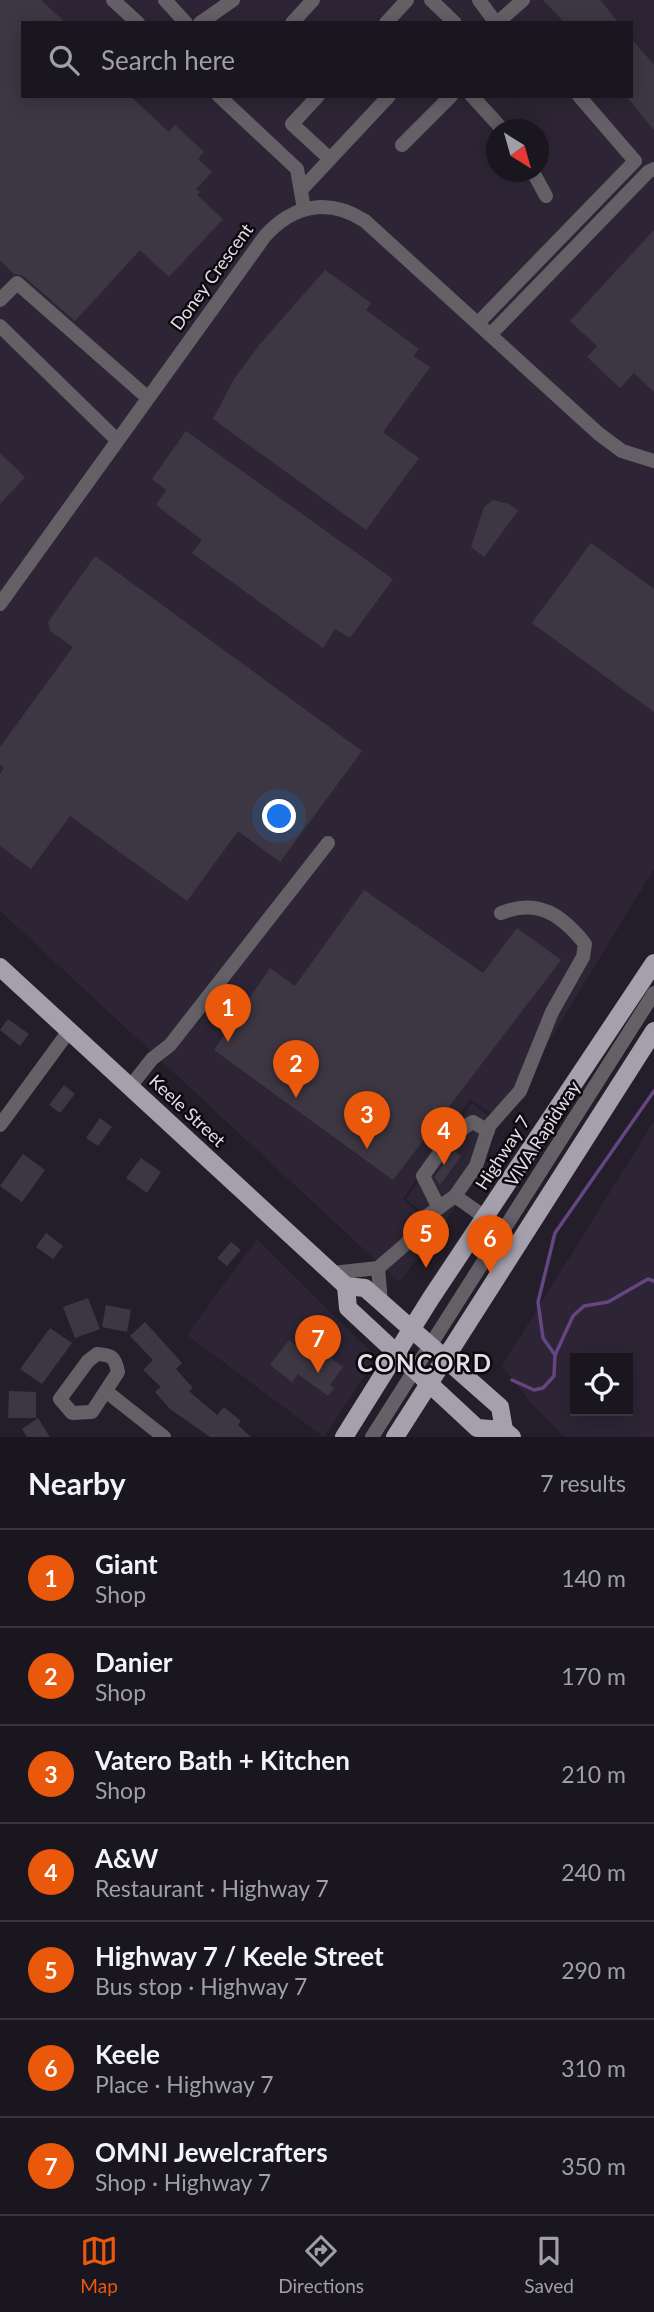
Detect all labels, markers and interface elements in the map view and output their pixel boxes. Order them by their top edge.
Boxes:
search box [21,21,633,98]
icon: search [45,41,83,79]
text: Search here [101,44,235,76]
north arrow [486,119,549,182]
street label: Doney Crescent [165,218,258,334]
your location [262,799,296,833]
pin: 1 [205,984,251,1042]
pin: 2 [273,1040,319,1098]
street label: Keele Street [145,1069,231,1151]
street label: VIVA Rapidway [500,1076,585,1190]
pin: 3 [344,1091,390,1149]
pin: 4 [421,1107,467,1165]
street label: Highway 7 [470,1111,534,1194]
pin: 5 [403,1210,449,1268]
pin: 6 [467,1215,513,1273]
pin: 7 [295,1315,341,1373]
district label: CONCORD [357,1348,493,1377]
map controls [570,1353,633,1416]
button: locate [570,1353,633,1416]
text: Nearby [28,1465,126,1501]
text: 7 results [540,1469,626,1497]
text: Giant [95,1548,158,1580]
text: 1 [44,1564,58,1592]
text: 140 m [561,1564,626,1592]
text: Shop [95,1580,146,1608]
text: Danier [95,1646,173,1678]
text: 2 [44,1662,58,1690]
text: 170 m [561,1662,626,1690]
text: Shop [95,1678,146,1706]
text: Vatero Bath + Kitchen [95,1744,350,1776]
text: 3 [44,1760,58,1788]
text: 210 m [561,1760,626,1788]
text: Shop [95,1776,146,1804]
text: A&W [95,1842,158,1874]
text: 4 [44,1858,58,1886]
text: 240 m [561,1858,626,1886]
text: Restaurant · Highway 7 [95,1874,329,1902]
text: Highway 7 / Keele Street [95,1940,384,1972]
text: 5 [44,1956,58,1984]
text: 290 m [561,1956,626,1984]
text: Bus stop · Highway 7 [95,1972,307,2000]
text: Keele [95,2038,160,2070]
text: 6 [44,2054,58,2082]
text: 310 m [561,2054,626,2082]
text: Place · Highway 7 [95,2070,274,2098]
text: OMNI Jewelcrafters [95,2136,328,2168]
text: 7 [44,2152,58,2180]
text: 350 m [561,2152,626,2180]
text: Shop · Highway 7 [95,2168,271,2196]
tab: Map [80,2232,118,2297]
tab: Directions [278,2232,364,2297]
tab: Saved [524,2232,574,2297]

